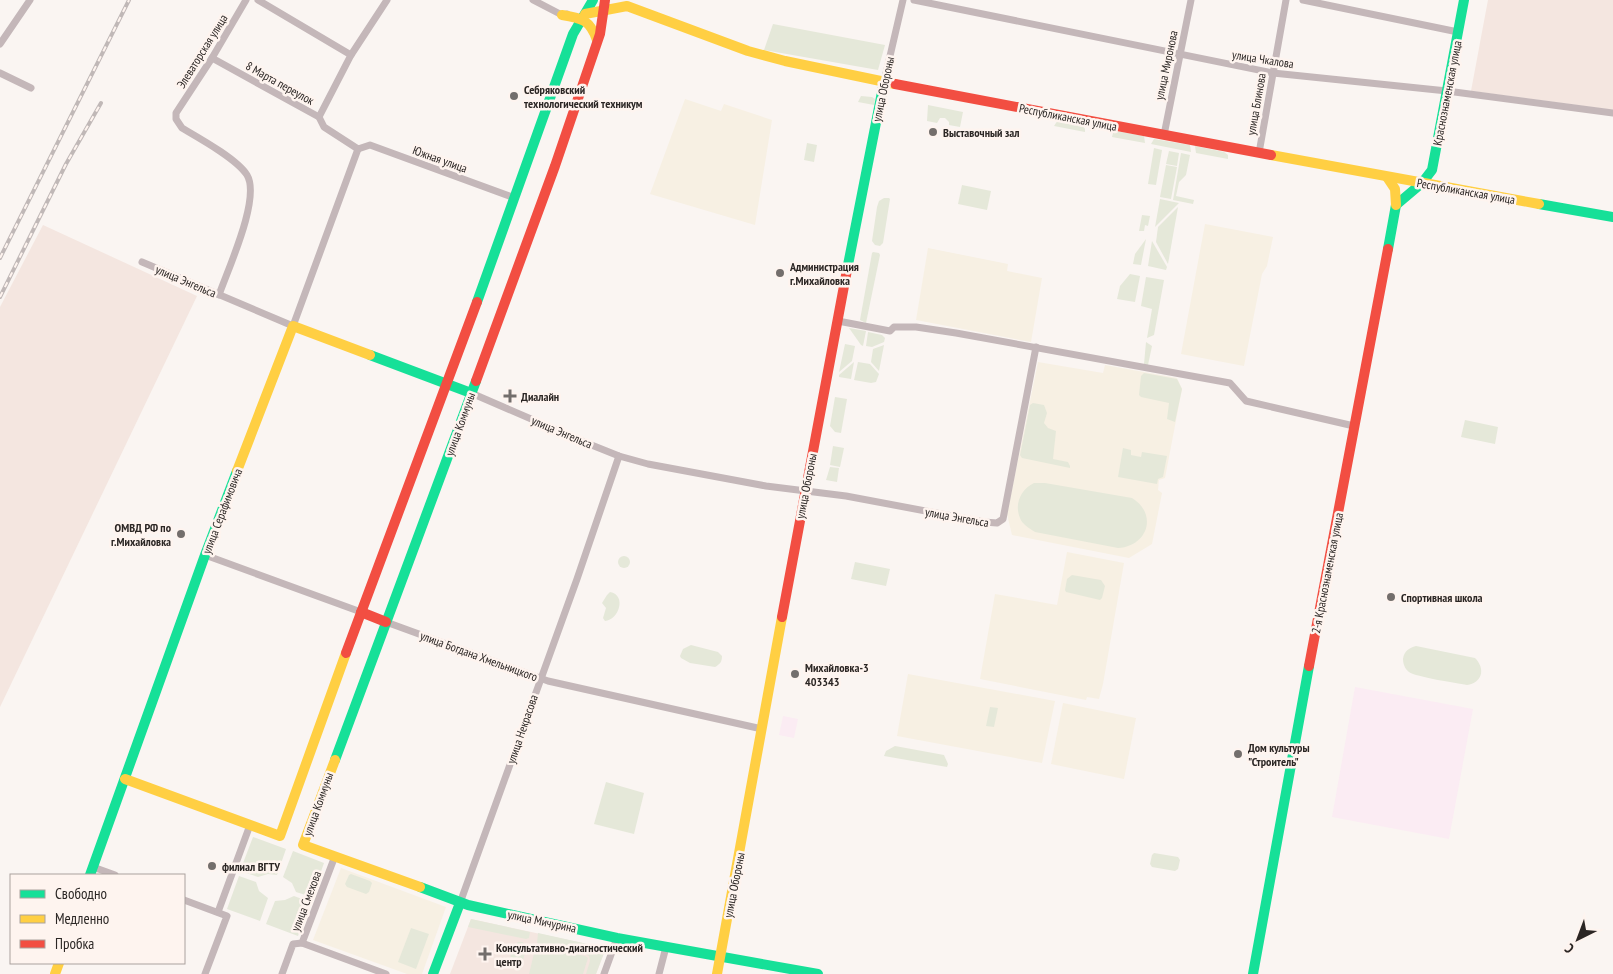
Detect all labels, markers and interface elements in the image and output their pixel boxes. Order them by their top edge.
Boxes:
street label: Элеваторская улица [173,11,231,91]
street label: улица Миронова [1151,29,1181,101]
street label: Краснознаменская улица [1429,39,1465,147]
street label: улица Чкалова [1231,47,1295,71]
street label: улица Обороны [869,55,897,123]
street label: 8 Марта переулок [243,58,317,108]
street label: улица Блинова [1243,72,1269,136]
place label: Себряковский технологический техникум [524,82,643,111]
marker: Себряковский технологический техникум [508,90,520,102]
street label: Республиканская улица [1018,100,1118,134]
place label: Выставочный зал [943,125,1019,140]
marker: Выставочный зал [927,126,939,138]
street label: Южная улица [411,142,469,176]
street label: Республиканская улица [1416,175,1516,207]
place label: Администрация г.Михайловка [789,259,859,288]
street label: улица Энгельса [153,261,219,301]
marker: Администрация г.Михайловка [774,267,786,279]
marker: Диалайн [503,389,517,403]
place label: Диалайн [521,389,559,404]
street label: улица Коммуны [442,390,478,458]
street label: улица Энгельса [529,412,595,452]
street label: улица Обороны [792,452,820,520]
street label: улица Серафимовича [199,466,245,556]
street label: улица Энгельса [924,504,990,530]
street label: 2-я Краснознаменская улица [1308,511,1346,635]
place label: ОМВД РФ по г.Михайловка [111,520,172,549]
marker: ОМВД РФ по г.Михайловка [175,528,187,540]
place label: Спортивная школа [1401,590,1483,605]
marker: Спортивная школа [1385,591,1397,603]
street label: улица Богдана Хмельницкого [418,628,540,684]
place label: Михайловка-3 403343 [805,660,869,689]
marker: Михайловка-3 403343 [789,668,801,680]
street label: улица Некрасова [503,692,541,766]
place label: Дом культуры "Строитель" [1248,740,1310,769]
marker: Дом культуры "Строитель" [1232,748,1244,760]
street label: улица Коммуны [300,770,336,838]
street label: улица Обороны [720,851,748,919]
place label: филиал ВГТУ [222,859,280,874]
marker: филиал ВГТУ [206,860,218,872]
street label: улица Смехова [288,869,324,933]
legend [10,874,185,964]
text: Свободно [55,884,107,903]
street label: улица Мичурина [506,906,578,936]
text: Медленно [55,909,109,928]
north arrow [1553,914,1603,964]
text: Пробка [55,934,94,953]
text: С [1560,939,1578,957]
place label: Консультативно-диагностический центр [496,940,643,969]
marker: Консультативно-диагностический центр [478,947,492,961]

